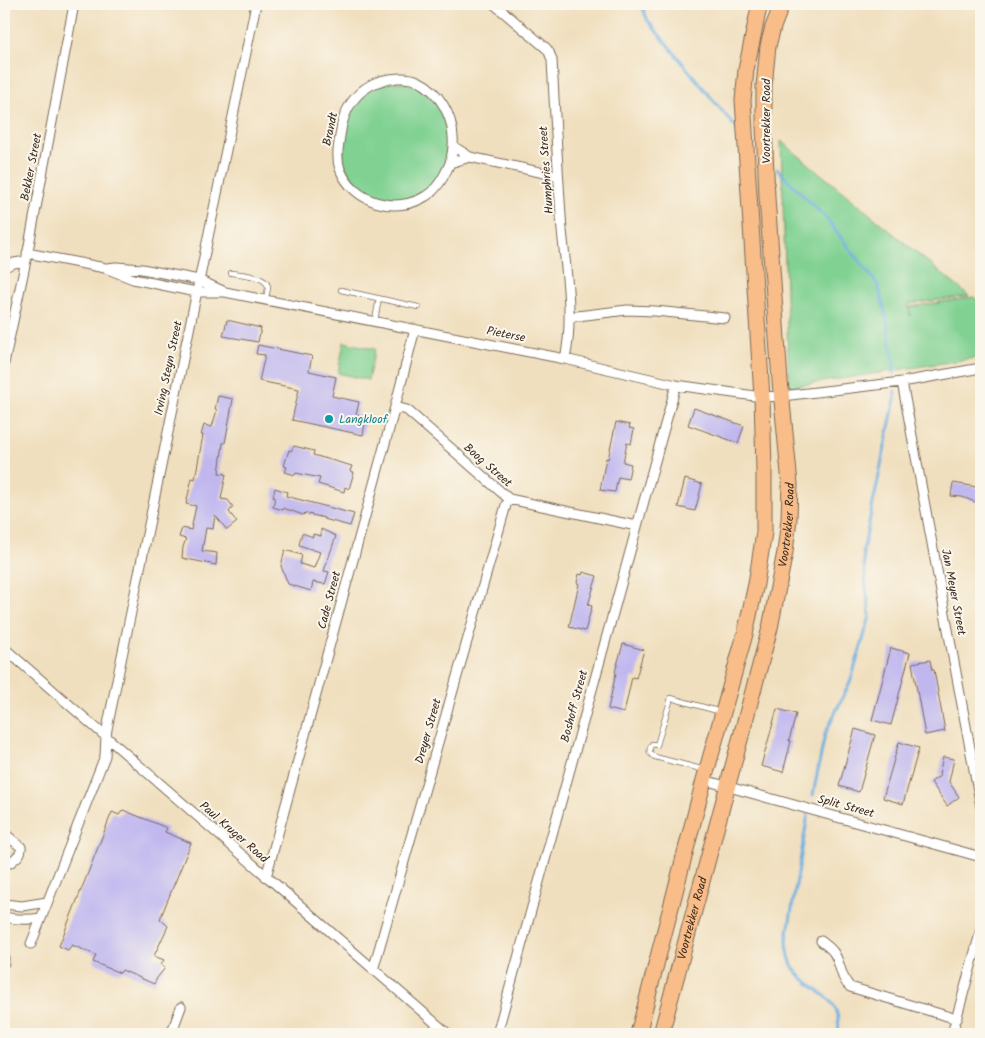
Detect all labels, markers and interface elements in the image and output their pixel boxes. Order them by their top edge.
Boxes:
street label: Voortrekker Road [757,78,776,163]
street label: Brandt [318,110,343,148]
street label: Humphries Street [534,125,559,215]
street label: Bekker Street [16,131,47,203]
street label: Irving Steyn Street [149,319,188,417]
street label: Pieterse [485,321,528,348]
place label: Langkloof [339,410,389,429]
marker: Langkloof [323,413,335,425]
street label: Boog Street [459,439,517,492]
street label: Voortrekker Road [773,481,800,569]
street label: Jan Meyer Street [936,547,971,637]
street label: Cade Street [313,569,346,631]
street label: Boshoff Street [556,667,593,744]
street label: Dreyer Street [410,696,447,766]
street label: Split Street [815,790,877,823]
street label: Paul Kruger Road [195,797,273,869]
street label: Voortrekker Road [672,874,713,962]

